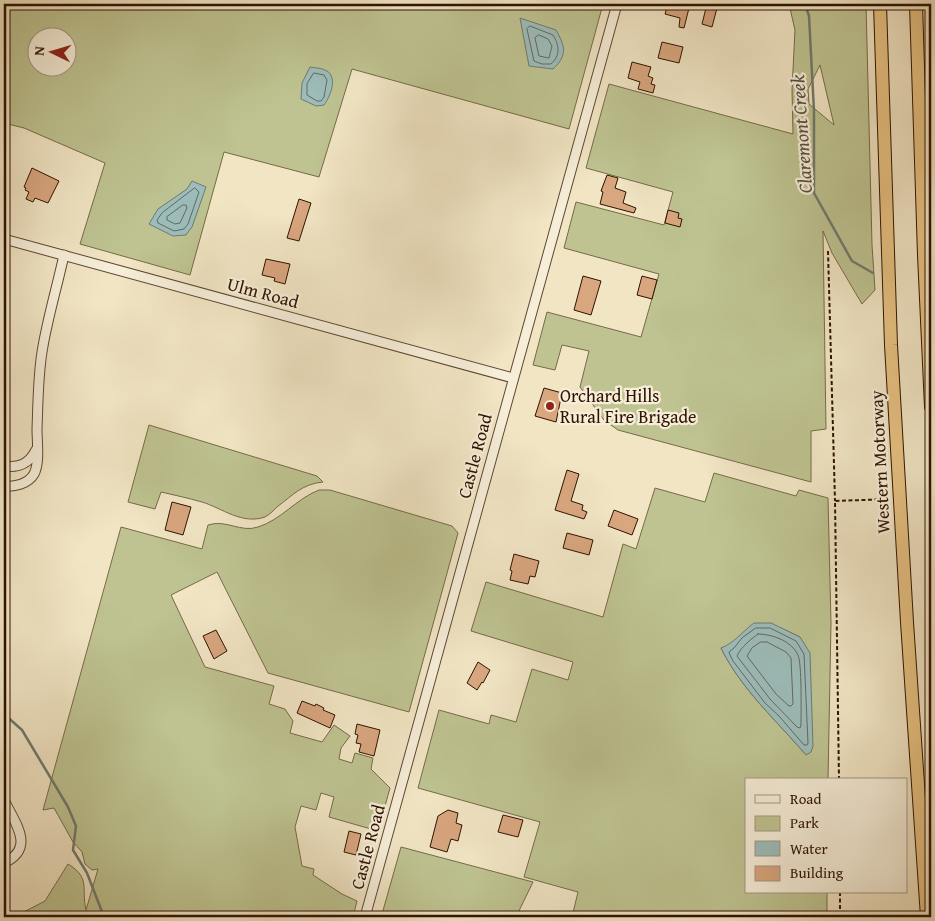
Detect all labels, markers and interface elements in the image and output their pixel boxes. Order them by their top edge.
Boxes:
north arrow [28,28,78,78]
text: N [29,45,49,56]
water label: Claremont Creek [783,74,819,194]
street label: Ulm Road [224,270,302,315]
place label: Orchard Hills Rural Fire Brigade [560,382,696,430]
street label: Western Motorway [862,390,897,534]
marker: Orchard Hills Rural Fire Brigade [544,400,556,412]
street label: Castle Road [450,410,499,501]
legend [745,778,908,894]
text: Road [790,788,821,809]
street label: Castle Road [343,801,392,892]
text: Park [790,812,819,833]
text: Water [790,838,828,859]
text: Building [790,862,844,883]

